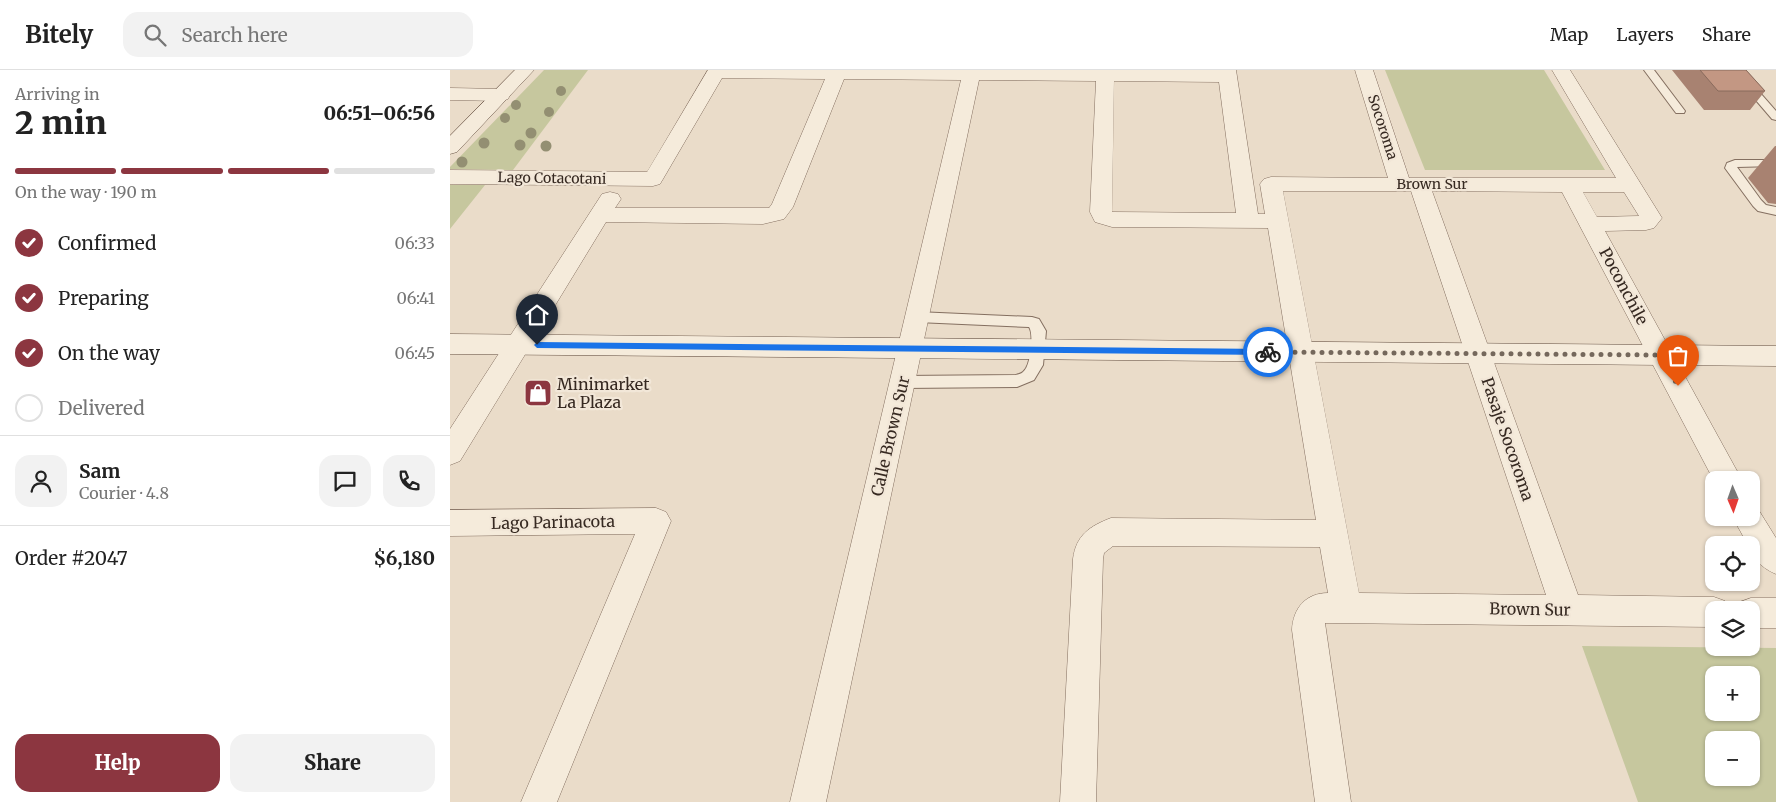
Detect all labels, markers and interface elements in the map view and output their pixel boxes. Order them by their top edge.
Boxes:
search box [123,12,473,57]
text: Bitely [25,19,93,50]
icon: search [141,21,169,49]
text: Search here [181,23,288,47]
text: Map [1550,23,1588,46]
text: Layers [1616,23,1674,46]
text: Share [1702,23,1751,46]
text: Arriving in [15,84,100,104]
street label: Socoroma [1364,92,1402,162]
text: 06:51–06:56 [323,101,435,125]
text: 2 min [15,103,107,143]
street label: Lago Cotacotani [498,168,607,188]
street label: Brown Sur [1396,175,1468,193]
text: On the way · 190 m [15,182,157,202]
icon: check [15,229,43,257]
text: Confirmed [58,231,156,255]
text: 06:33 [395,233,435,253]
street label: Poconchile [1595,244,1653,328]
icon: check [15,284,43,312]
text: Preparing [58,286,149,310]
text: 06:41 [396,288,435,308]
pin [516,294,558,345]
icon: home [523,301,551,329]
courier [1243,327,1293,377]
pin [1657,335,1699,386]
icon: bike [1254,338,1282,366]
icon: check [15,339,43,367]
text: On the way [58,341,160,365]
icon: bag [1664,342,1692,370]
text: 06:45 [395,343,435,363]
place label: Minimarket La Plaza [557,374,650,412]
street label: Calle Brown Sur [866,374,914,498]
street label: Pasaje Socoroma [1477,375,1539,504]
shop icon: Minimarket La Plaza [523,378,553,408]
text: Delivered [58,396,145,420]
button: person [15,455,67,507]
button: chat [319,455,371,507]
button: phone [383,455,435,507]
text: Sam [79,459,120,483]
north arrow [1705,471,1760,526]
map controls [1705,471,1760,786]
text: Courier · 4.8 [79,483,169,503]
street label: Lago Parinacota [491,511,616,533]
button: locate [1705,536,1760,591]
text: Order #2047 [15,546,127,570]
text: $6,180 [373,546,435,570]
street label: Brown Sur [1489,598,1571,620]
button: layers [1705,601,1760,656]
button: + [1705,666,1760,721]
button: − [1705,731,1760,786]
button: Help [15,734,220,792]
button: Share [230,734,435,792]

